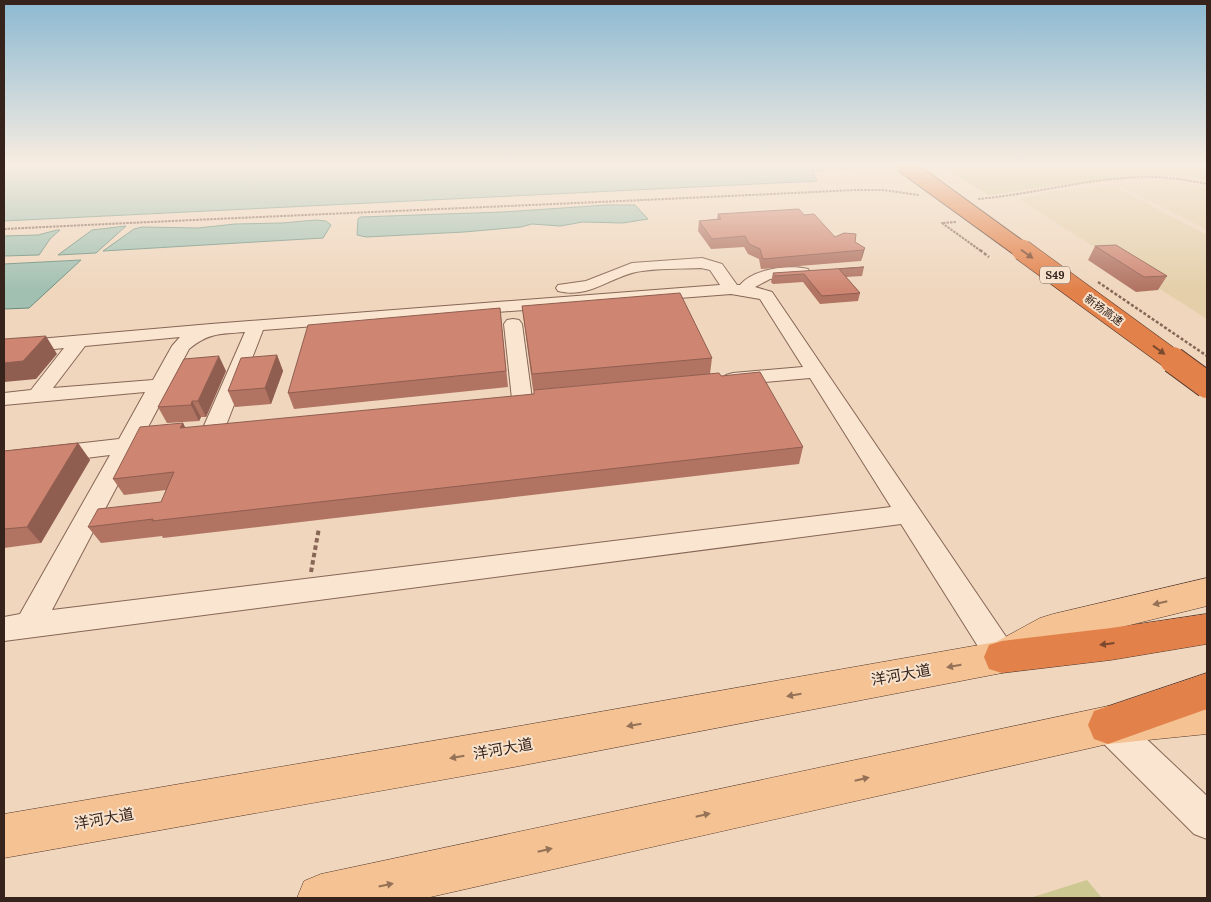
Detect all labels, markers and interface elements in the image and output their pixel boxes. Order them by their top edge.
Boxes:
one-way arrow [1020,249,1033,260]
road number: S49 [1040,266,1070,284]
street label: 新扬高速 [1082,291,1126,329]
one-way arrow [1152,345,1166,355]
one-way arrow [1152,599,1167,607]
one-way arrow [1099,641,1115,649]
street label: 洋河大道 [870,660,932,689]
one-way arrow [945,662,961,670]
one-way arrow [785,692,801,700]
one-way arrow [626,721,642,729]
street label: 洋河大道 [472,734,534,763]
one-way arrow [448,753,464,761]
one-way arrow [854,775,869,783]
street label: 洋河大道 [73,804,135,833]
one-way arrow [696,811,711,819]
one-way arrow [537,846,552,854]
one-way arrow [378,881,394,889]

